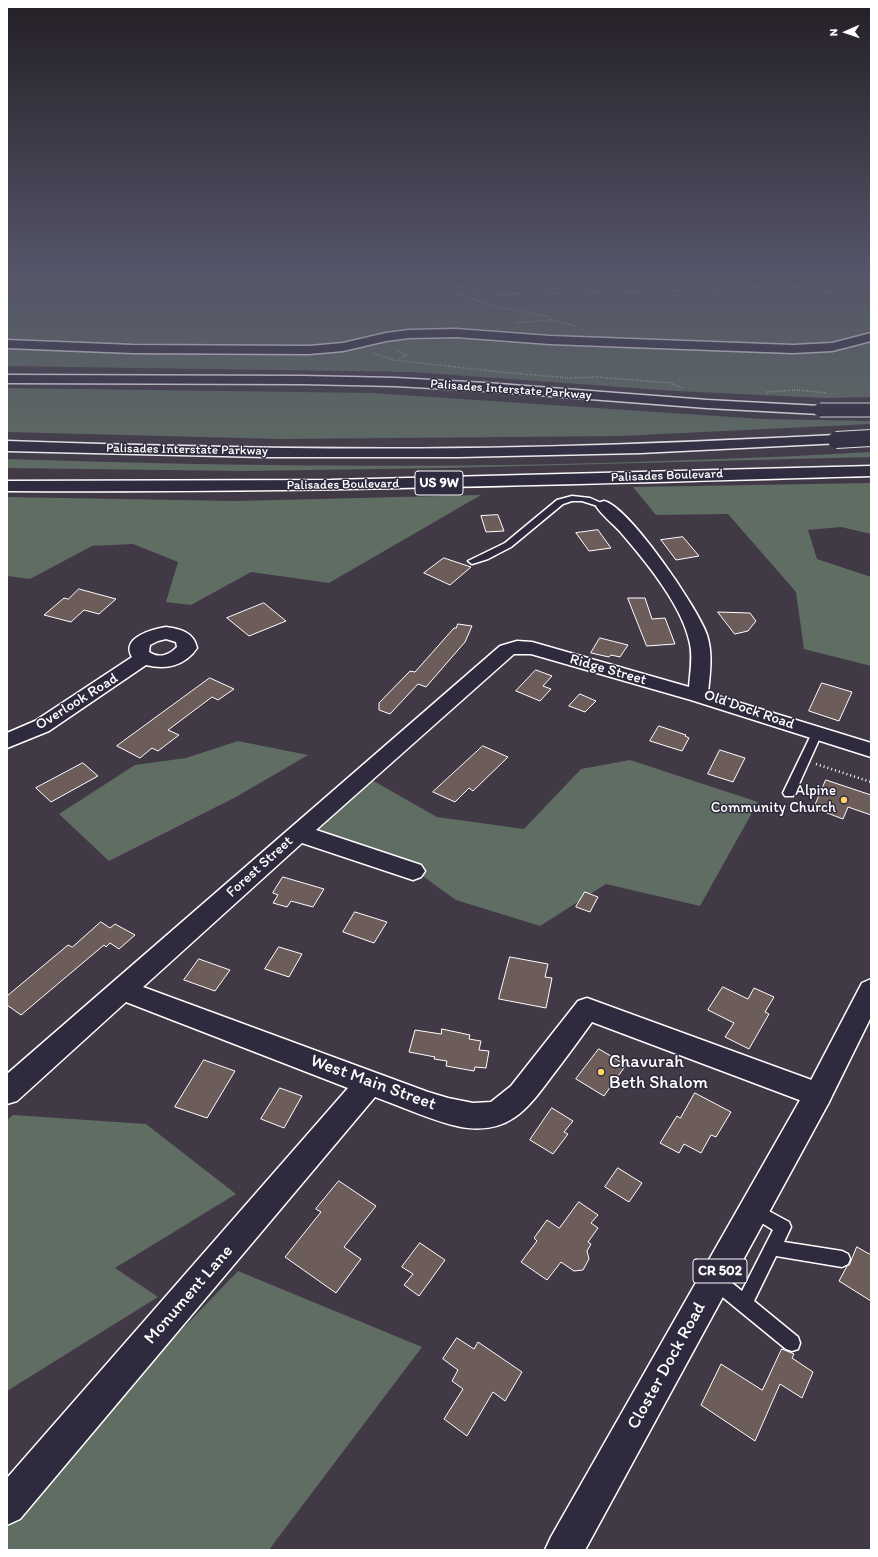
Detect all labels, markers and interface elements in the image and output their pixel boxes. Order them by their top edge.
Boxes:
north arrow [826,12,866,52]
text: N [827,28,840,36]
street label: Palisades Interstate Parkway [430,377,592,403]
street label: Palisades Interstate Parkway [106,441,268,459]
street label: Palisades Boulevard [610,466,724,486]
road number: US 9W [415,471,463,495]
street label: Palisades Boulevard [287,476,399,494]
street label: Ridge Street [568,650,648,690]
street label: Overlook Road [33,670,121,734]
street label: Old Dock Road [701,686,797,734]
place label: Alpine Community Church [711,782,836,817]
marker: Alpine Community Church [839,795,849,805]
street label: Forest Street [223,832,297,902]
street label: West Main Street [307,1050,439,1116]
place label: Chavurah Beth Shalom [609,1051,708,1094]
marker: Chavurah Beth Shalom [596,1067,606,1077]
street label: Monument Lane [140,1241,238,1349]
road number: CR 502 [693,1259,747,1283]
street label: Closter Dock Road [623,1299,711,1433]

